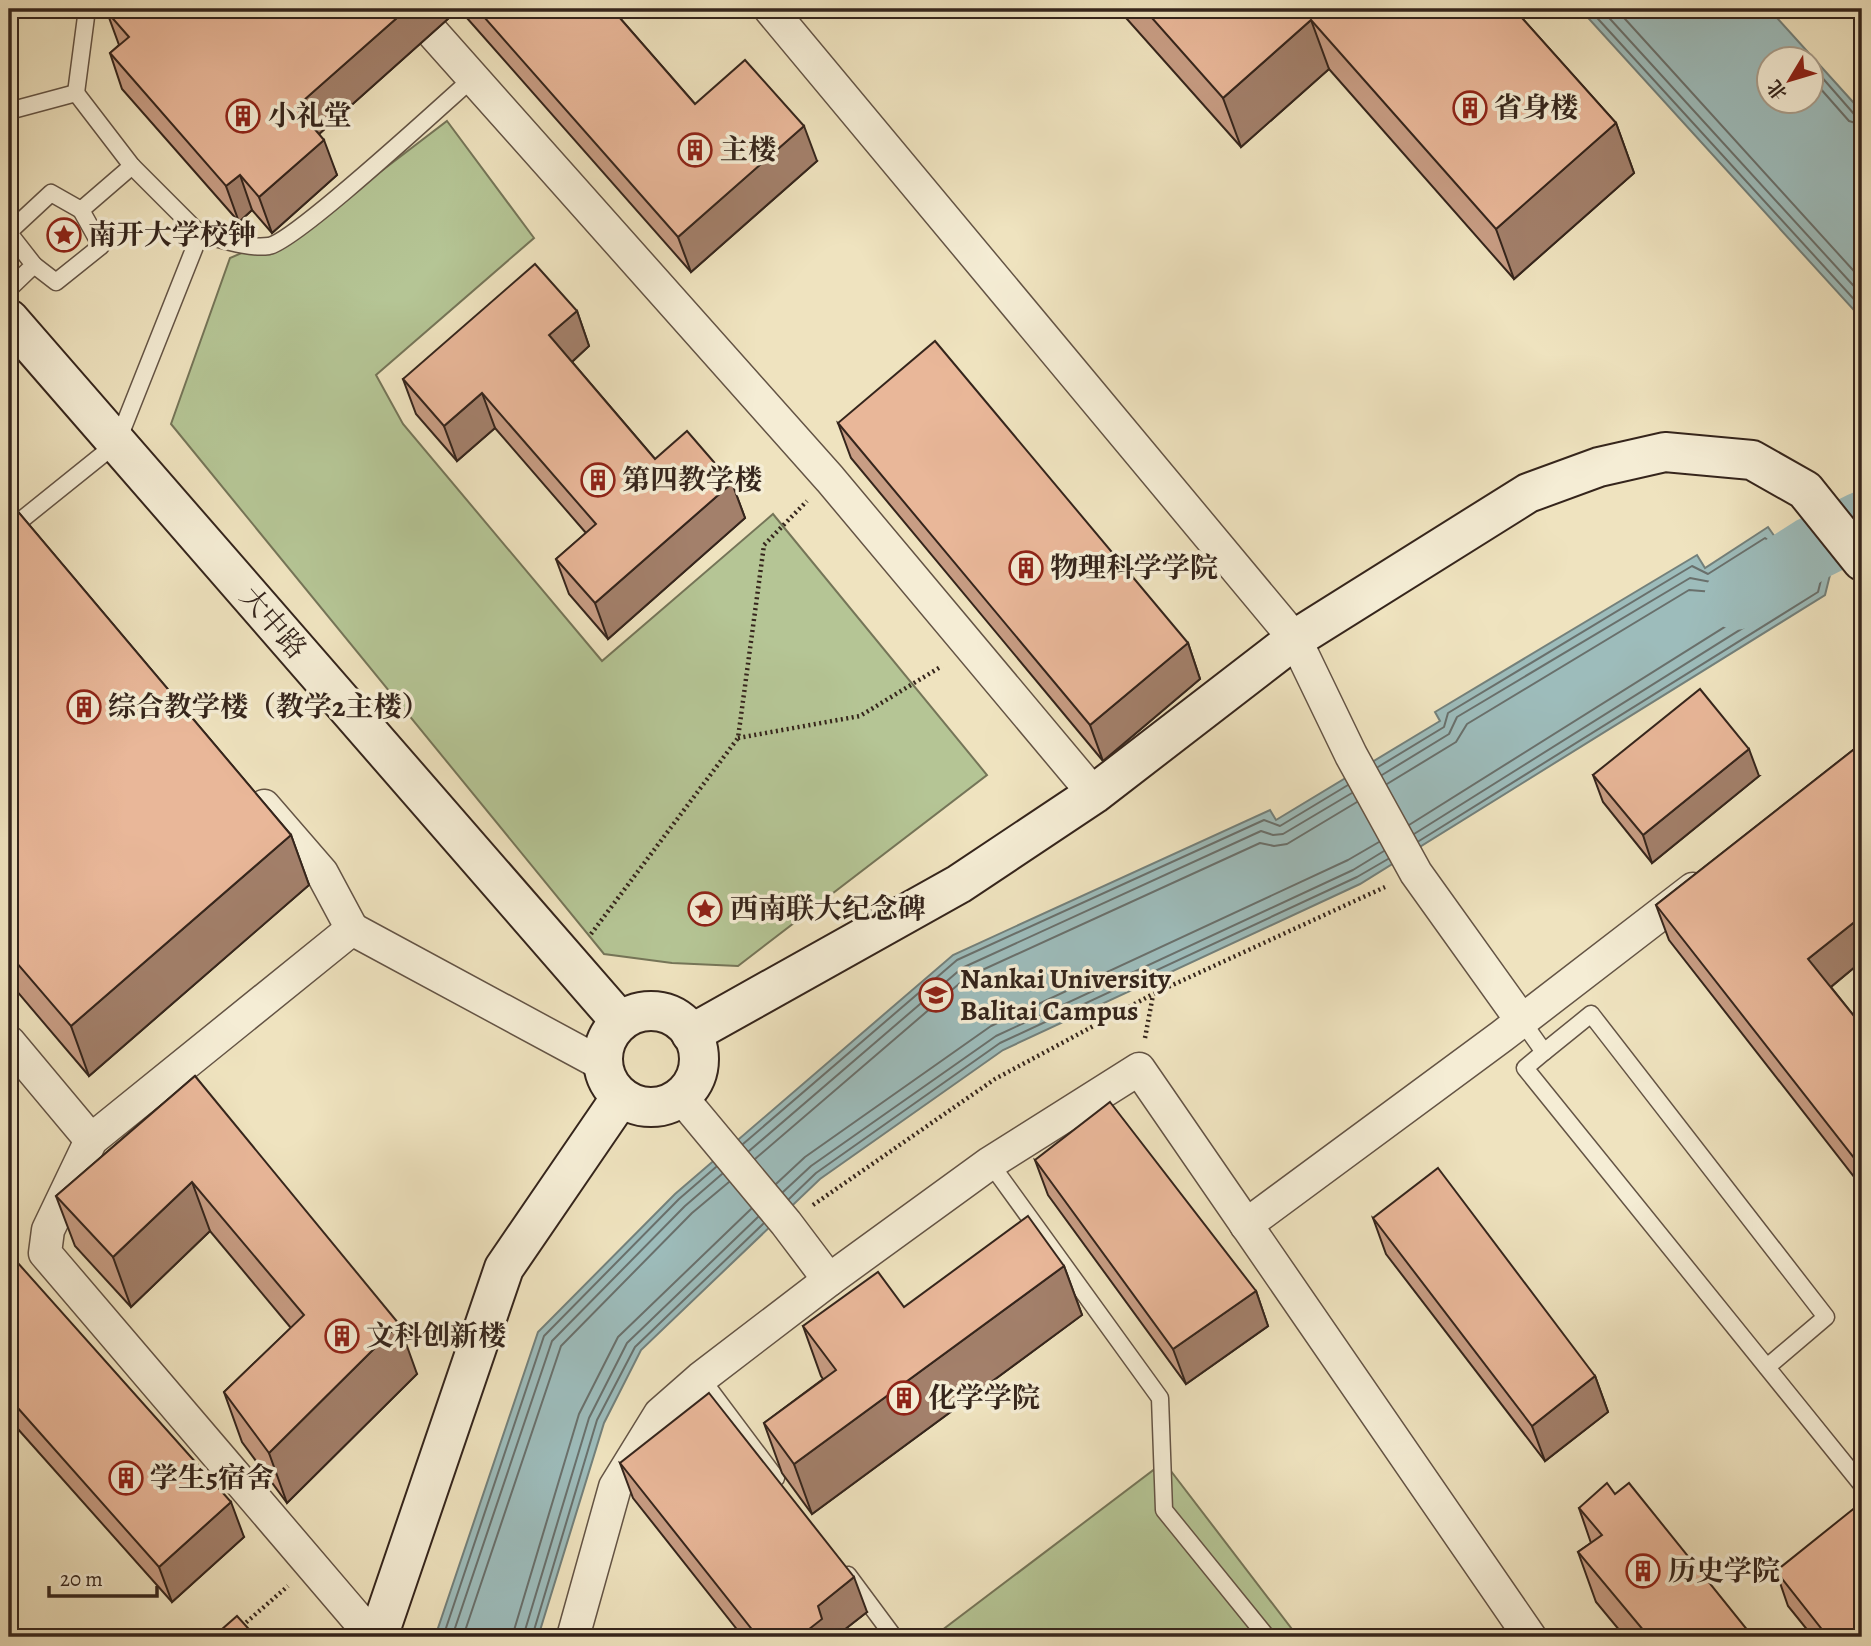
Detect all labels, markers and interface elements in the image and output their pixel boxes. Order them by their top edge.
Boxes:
north arrow [1756,46,1826,116]
text: 北 [1761,74,1793,105]
building icon: 省身楼 [1451,89,1489,127]
place label: 省身楼 [1494,89,1578,127]
building icon: 小礼堂 [224,97,262,135]
place label: 小礼堂 [268,97,352,135]
building icon: 主楼 [676,131,714,169]
place label: 主楼 [720,131,776,169]
place icon: 南开大学校钟 [45,216,83,254]
place label: 南开大学校钟 [88,216,256,254]
building icon: 第四教学楼 [579,461,617,499]
place label: 第四教学楼 [622,461,762,499]
building icon: 物理科学学院 [1007,549,1045,587]
place label: 物理科学学院 [1050,549,1218,587]
street label: 大中路 [231,579,315,667]
building icon: 综合教学楼（教学2主楼） [65,688,103,726]
place label: 综合教学楼（教学2主楼） [108,688,430,726]
place icon: 西南联大纪念碑 [686,890,724,928]
place label: 西南联大纪念碑 [730,890,926,928]
place label: Nankai University Balitai Campus [960,960,1172,1030]
school or university icon: Nankai University Balitai Campus [917,976,955,1014]
building icon: 文科创新楼 [323,1317,361,1355]
place label: 文科创新楼 [366,1317,506,1355]
building icon: 化学学院 [885,1379,923,1417]
place label: 化学学院 [928,1379,1040,1417]
building icon: 学生5宿舍 [107,1459,145,1497]
place label: 学生5宿舍 [150,1459,274,1497]
building icon: 历史学院 [1624,1552,1662,1590]
place label: 历史学院 [1668,1552,1780,1590]
scale bar [49,1555,158,1599]
text: 20 m [60,1565,103,1593]

